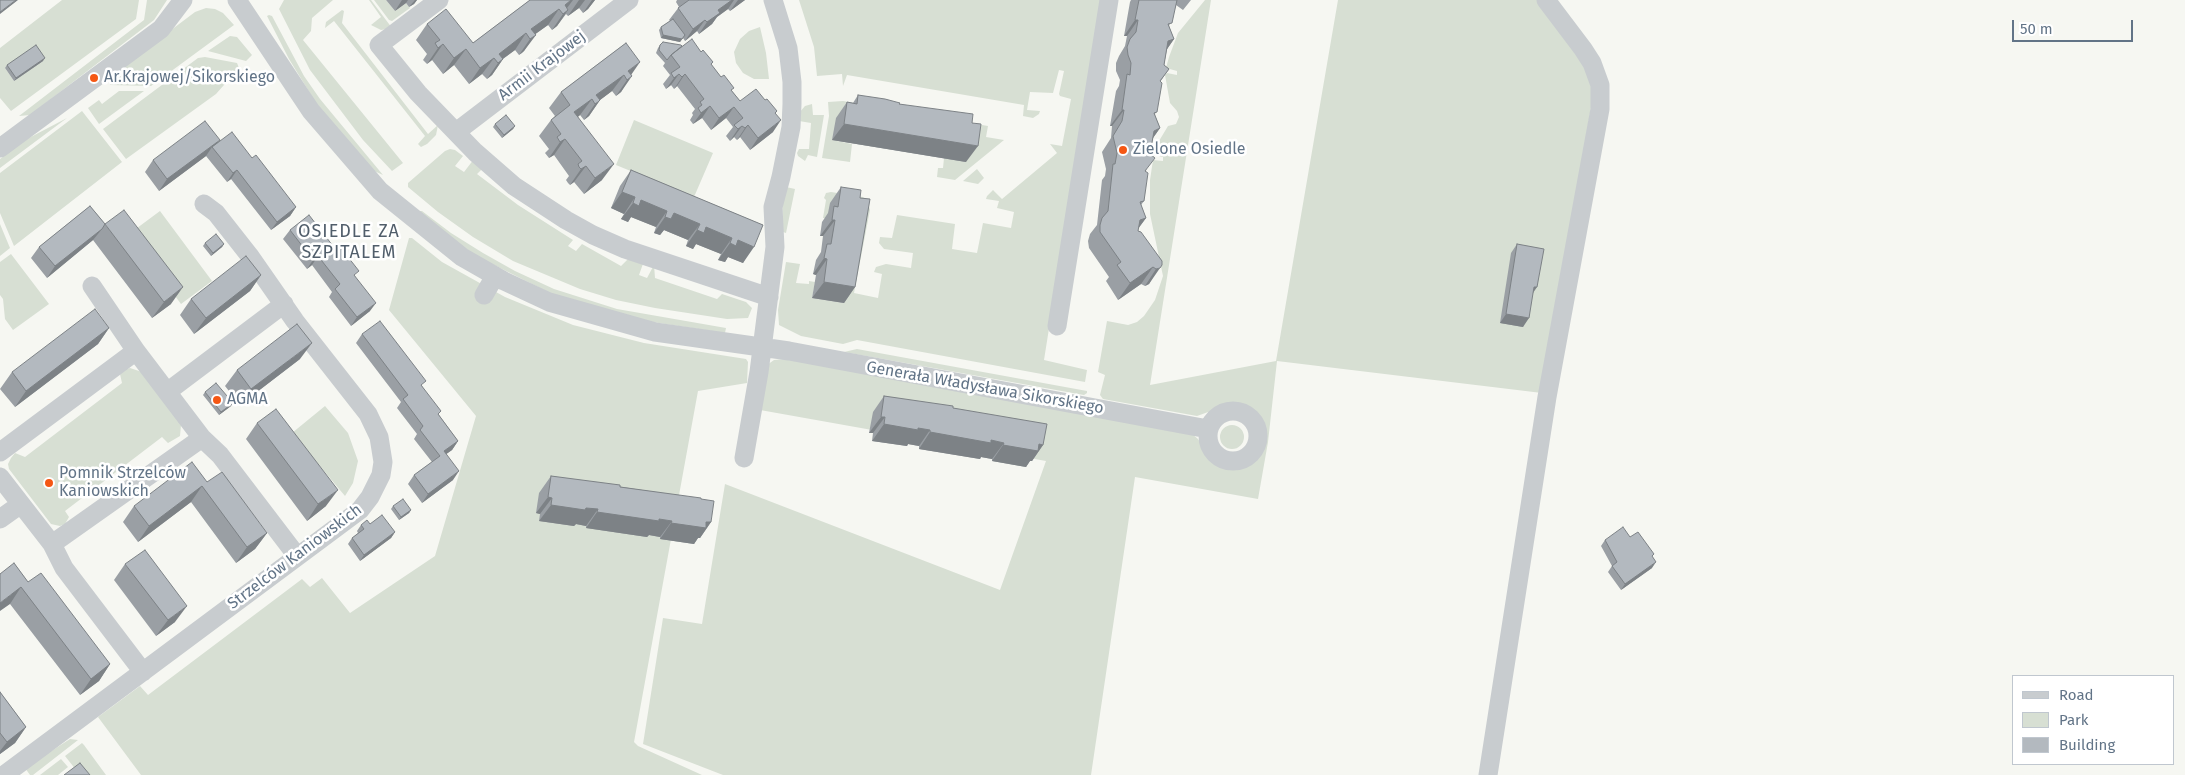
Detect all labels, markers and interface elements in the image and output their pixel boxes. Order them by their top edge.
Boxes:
scale bar [2015,10,2136,42]
text: 50 m [2020,20,2053,38]
street label: Armii Krajowej [495,27,589,105]
place label: Ar.Krajowej/Sikorskiego [104,68,275,88]
marker: Ar.Krajowej/Sikorskiego [88,72,100,84]
place label: Zielone Osiedle [1133,140,1246,160]
marker: Zielone Osiedle [1117,144,1129,156]
district label: OSIEDLE ZA SZPITALEM [297,221,401,264]
street label: Generała Władysława Sikorskiego [865,358,1105,418]
place label: AGMA [227,390,268,410]
marker: AGMA [211,394,223,406]
place label: Pomnik Strzelców Kaniowskich [59,464,186,502]
marker: Pomnik Strzelców Kaniowskich [43,477,55,489]
street label: Strzelców Kaniowskich [224,500,366,614]
legend [2012,675,2175,765]
text: Road [2059,686,2094,704]
text: Park [2059,711,2089,729]
text: Building [2059,736,2115,754]

